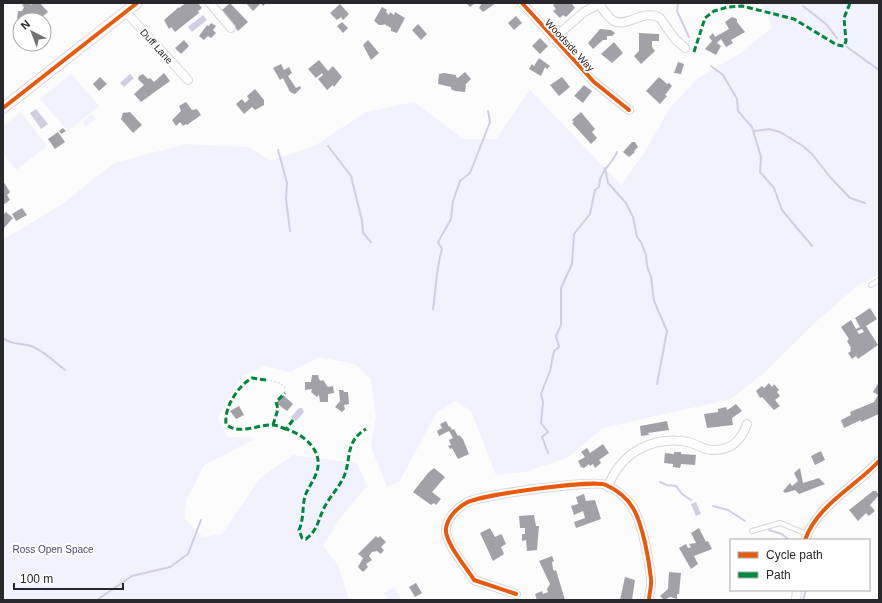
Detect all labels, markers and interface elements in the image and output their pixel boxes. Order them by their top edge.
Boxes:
north arrow [12,12,52,52]
text: N [18,17,32,32]
street label: Woodside Way [543,17,596,73]
street label: Duff Lane [138,27,175,66]
legend [730,539,870,591]
park label: Ross Open Space [12,544,94,555]
text: Cycle path [766,548,823,562]
scale bar [14,565,123,591]
text: Path [766,568,791,582]
text: 100 m [20,572,53,586]

